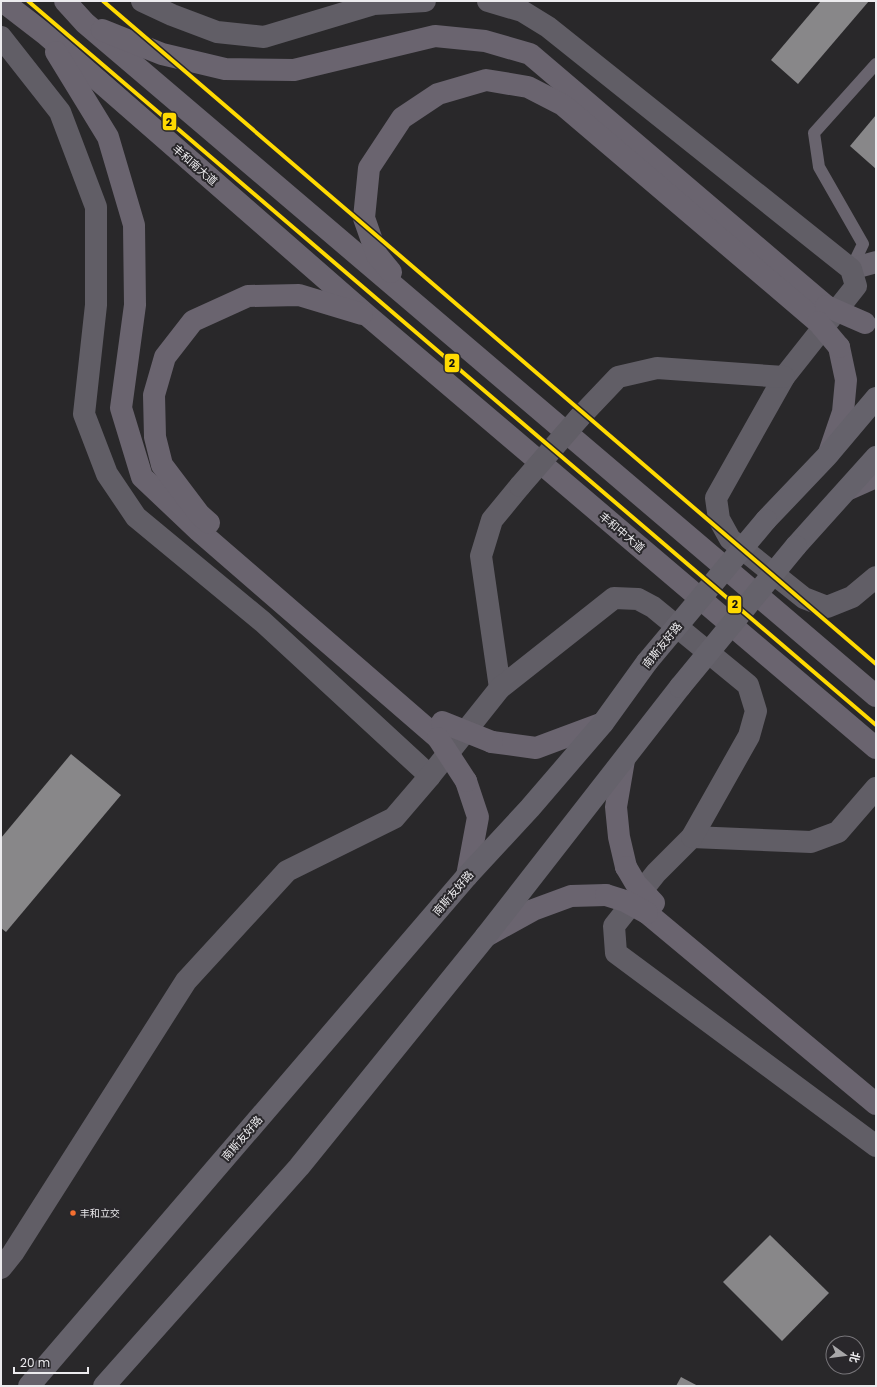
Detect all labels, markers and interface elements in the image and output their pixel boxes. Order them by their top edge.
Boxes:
line badge: 2 [162,112,177,131]
text: 2 [166,114,172,130]
street label: 丰和南大道 [169,141,221,189]
line badge: 2 [444,353,460,373]
text: 2 [449,355,455,371]
street label: 丰和中大道 [596,508,648,556]
line badge: 2 [727,595,742,614]
text: 2 [732,596,738,612]
street label: 南斯友好路 [638,619,686,671]
street label: 南斯友好路 [429,867,477,919]
street label: 南斯友好路 [218,1112,266,1164]
place label: 丰和立交 [80,1206,120,1221]
marker: 丰和立交 [68,1208,78,1218]
north arrow [825,1335,865,1375]
scale bar [14,1349,88,1375]
text: 北 [846,1350,864,1365]
text: 20 m [20,1354,50,1371]

